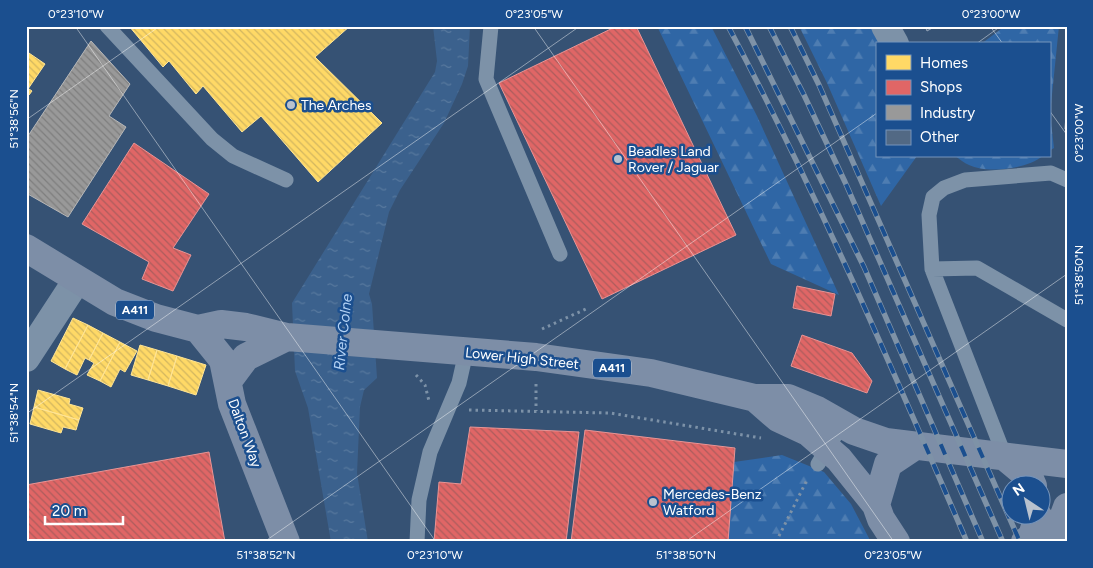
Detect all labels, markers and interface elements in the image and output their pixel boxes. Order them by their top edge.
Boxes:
text: 0°23'10"W [48,7,104,21]
text: 0°23'05"W [505,7,563,21]
text: 0°23'00"W [962,7,1021,21]
legend [876,42,1050,158]
text: Homes [920,54,968,72]
text: Shops [920,78,962,96]
text: 51°38'56"N [7,89,21,149]
place label: The Arches [301,97,371,114]
marker: The Arches [285,99,297,111]
text: 0°23'00"W [1072,103,1086,162]
text: Industry [920,104,975,122]
text: Other [920,128,959,146]
place label: Beadles Land Rover / Jaguar [628,143,719,176]
marker: Beadles Land Rover / Jaguar [612,153,624,165]
text: 51°38'50"N [1072,245,1086,305]
water label: River Colne [330,293,356,371]
road number: A411 [116,300,154,320]
street label: Lower High Street [464,344,580,373]
road number: A411 [593,358,631,378]
text: 51°38'54"N [7,383,21,443]
street label: Dalton Way [224,397,265,470]
north arrow [1000,476,1050,526]
text: N [1010,480,1028,500]
place label: Mercedes-Benz Watford [663,486,762,519]
scale bar [45,493,122,525]
marker: Mercedes-Benz Watford [647,496,659,508]
text: 20 m [52,502,86,520]
text: 51°38'52"N [236,548,296,562]
text: 0°23'10"W [407,548,463,562]
text: 51°38'50"N [656,548,716,562]
text: 0°23'05"W [864,548,922,562]

